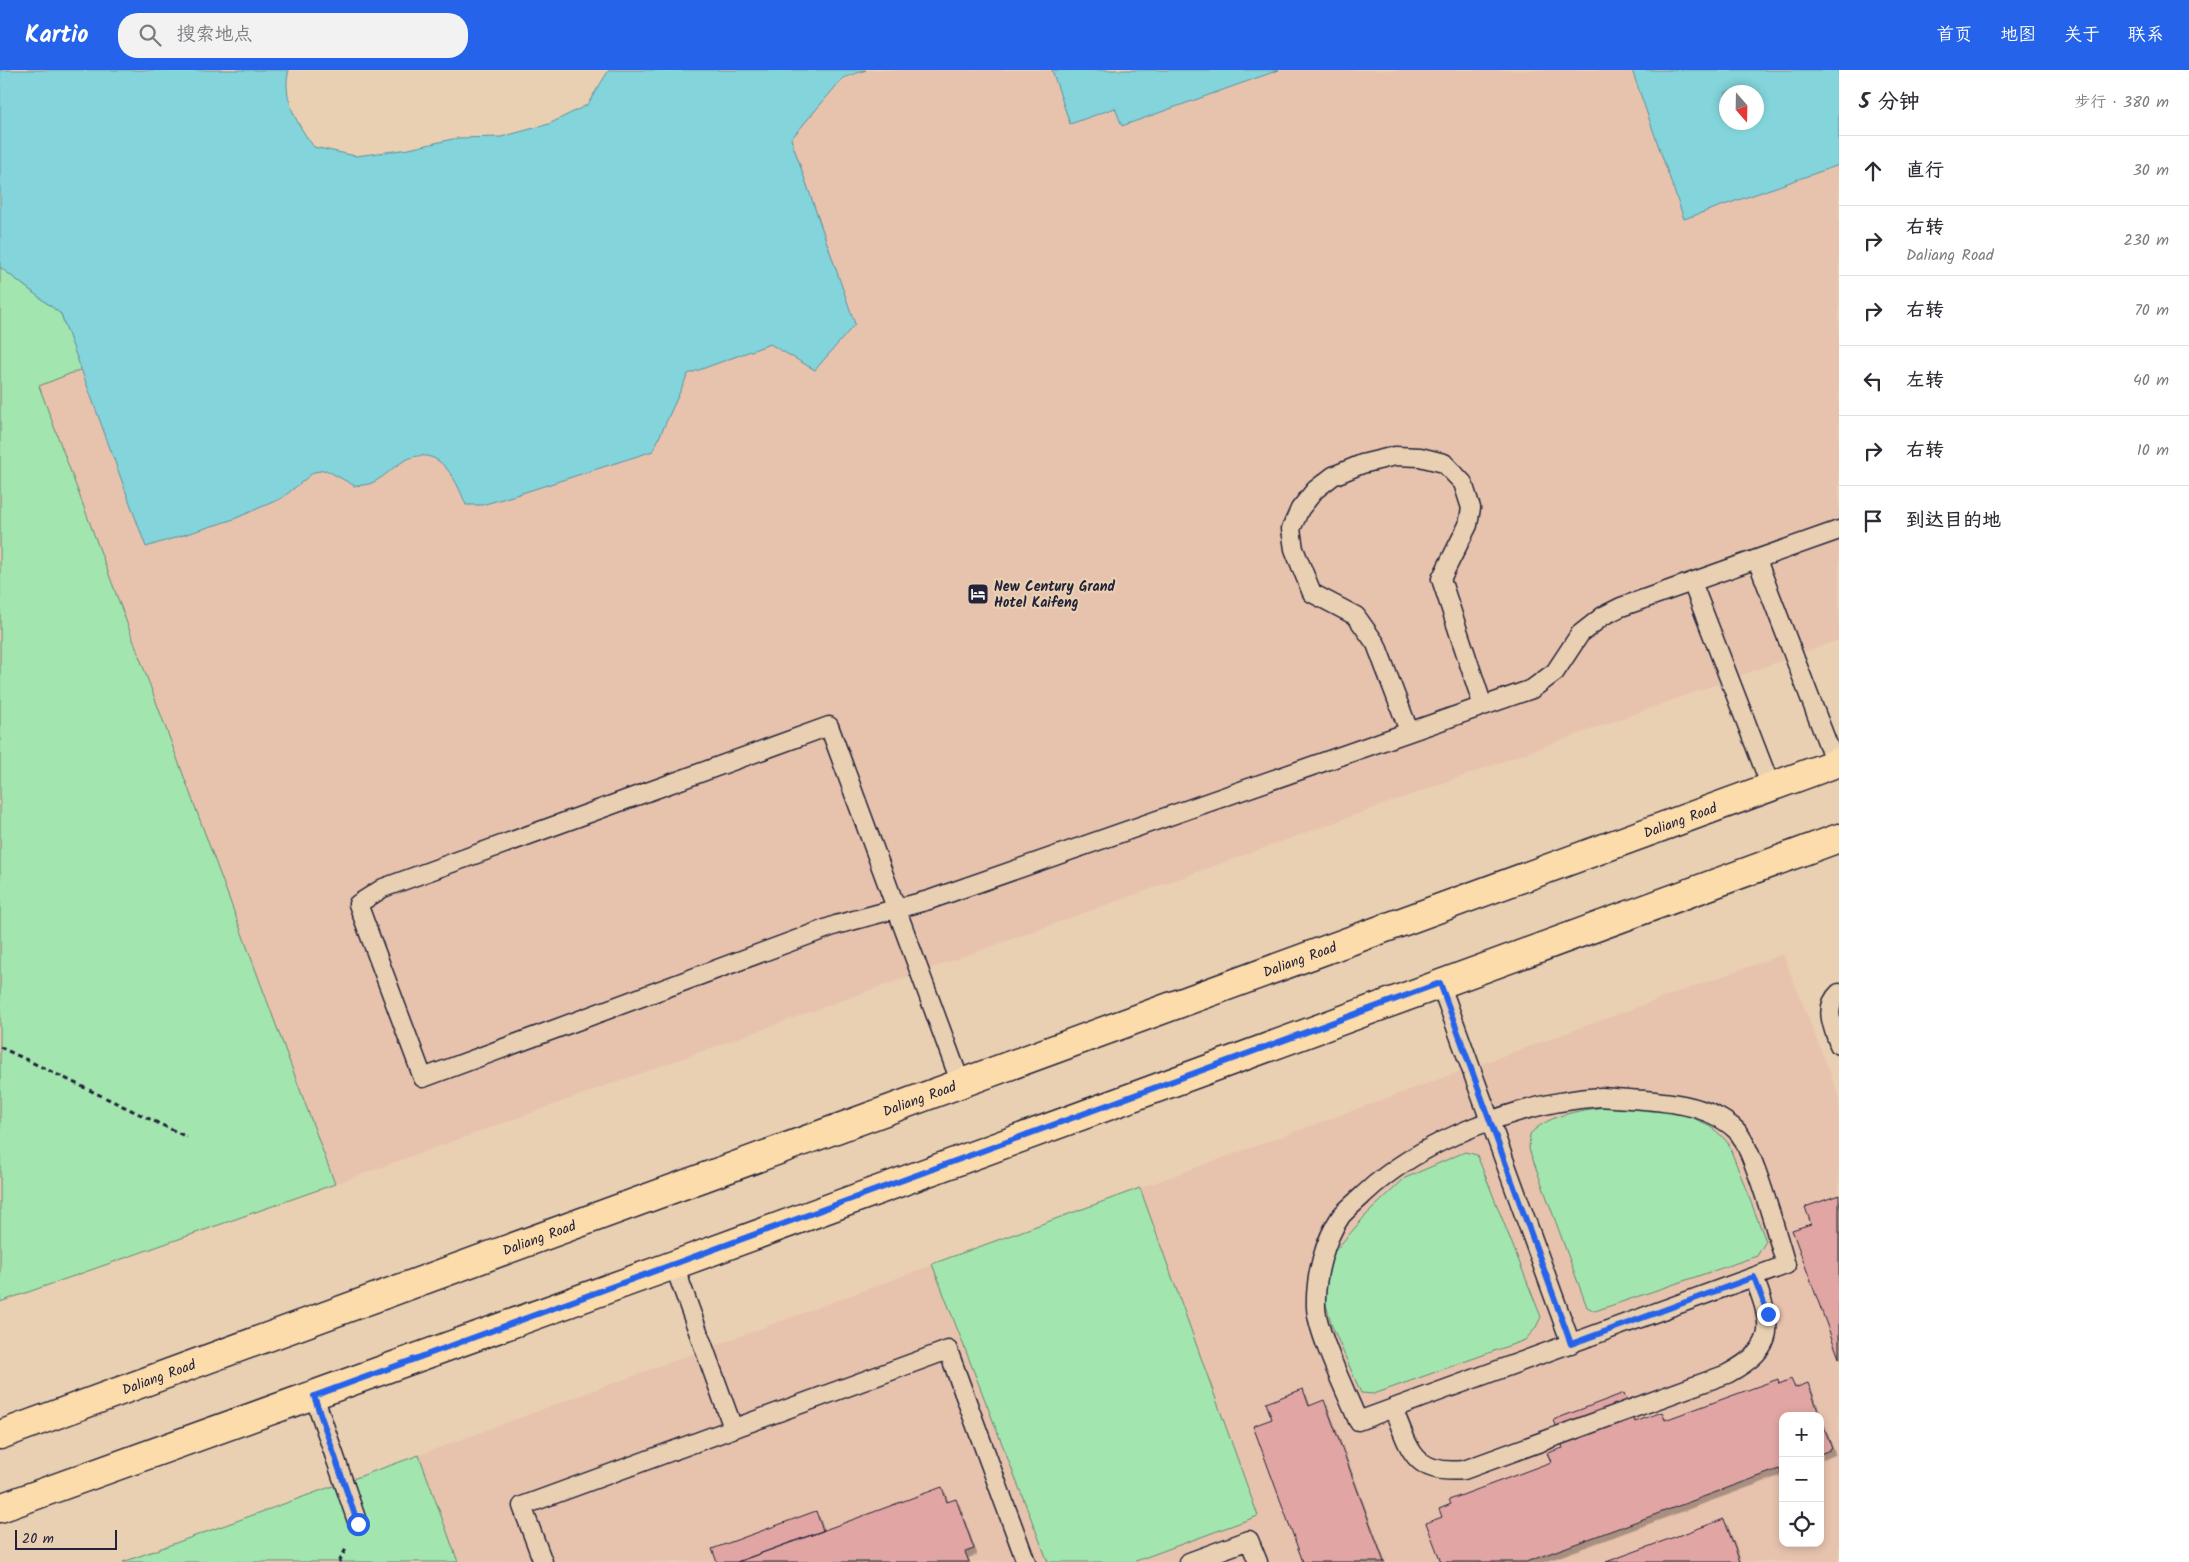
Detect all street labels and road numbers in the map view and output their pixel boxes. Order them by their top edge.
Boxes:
street label: Daliang Road [1641,797,1721,845]
street label: Daliang Road [1260,936,1341,984]
street label: Daliang Road [880,1076,961,1123]
street label: Daliang Road [500,1215,580,1262]
street label: Daliang Road [119,1354,200,1401]

